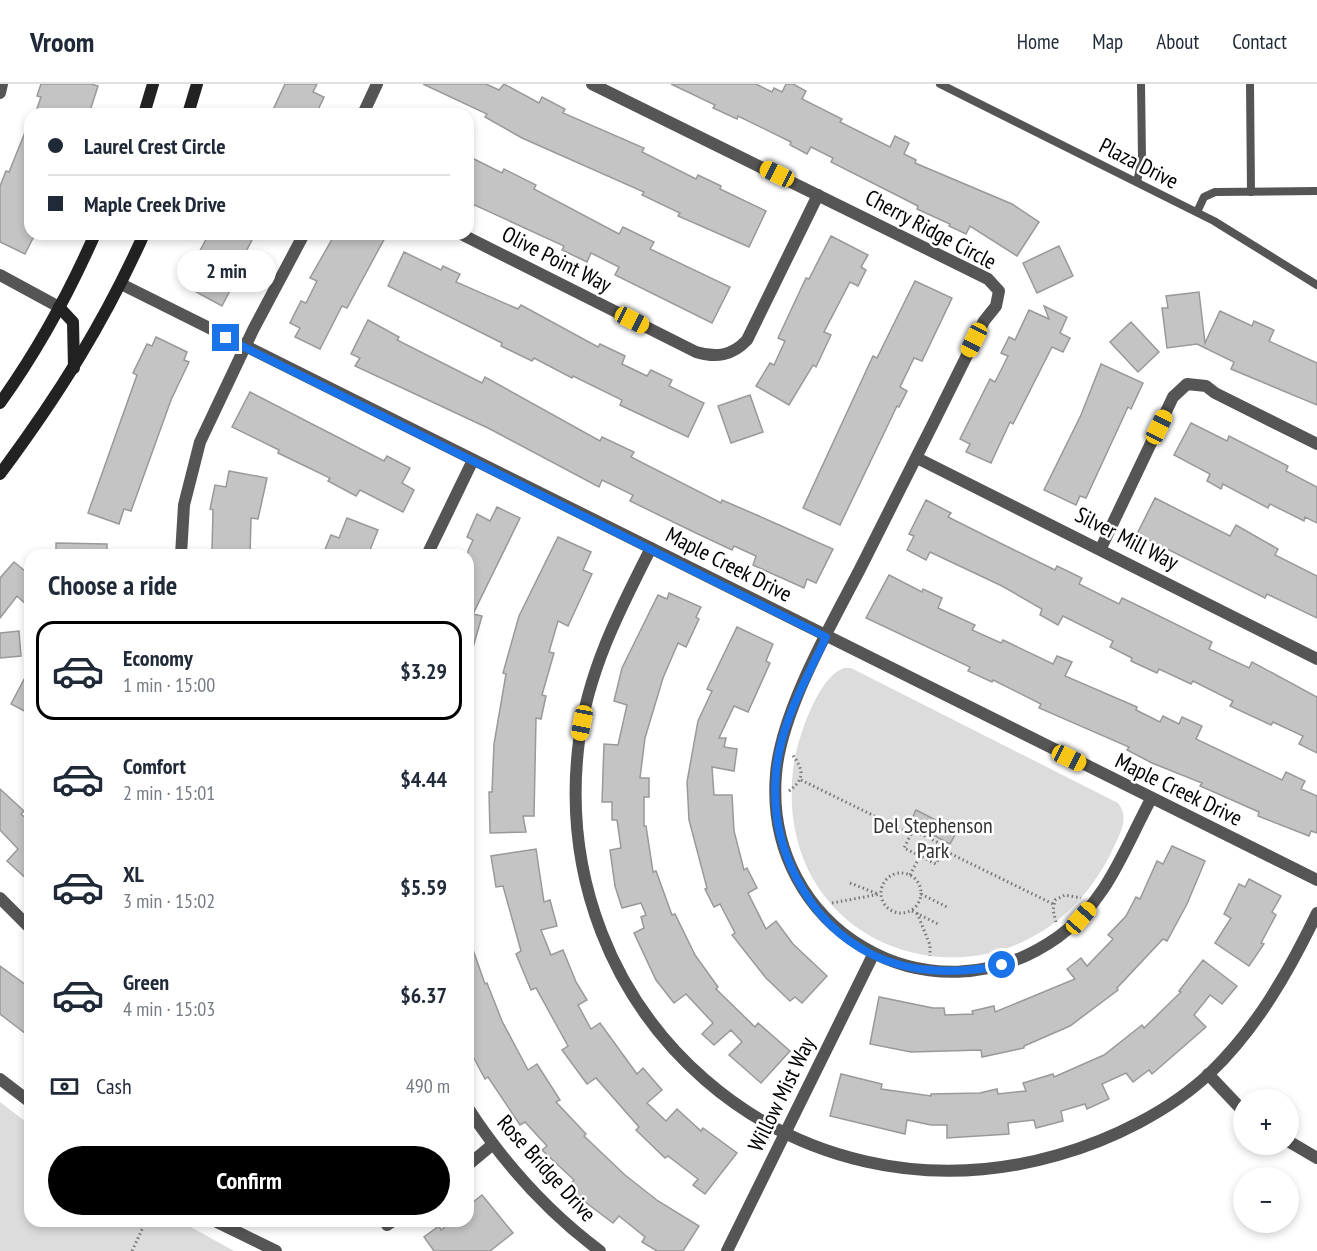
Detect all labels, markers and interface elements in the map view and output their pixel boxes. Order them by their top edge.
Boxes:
text: Vroom [30,23,94,60]
text: Home [1017,28,1059,55]
text: Map [1092,28,1123,55]
text: About [1156,28,1199,55]
text: Contact [1232,28,1287,55]
street label: Plaza Drive [1095,131,1183,195]
text: Laurel Crest Circle [84,132,226,160]
car [757,158,797,190]
street label: Cherry Ridge Circle [861,183,1001,275]
text: Maple Creek Drive [84,190,226,218]
street label: Olive Point Way [498,220,617,299]
callout: 2 min [176,251,276,293]
text: 2 min [206,258,247,284]
car [612,304,652,336]
car [958,320,990,360]
route end [212,324,239,351]
car [1143,407,1175,447]
street label: Silver Mill Way [1071,500,1184,576]
street label: Maple Creek Drive [661,520,797,608]
text: Choose a ride [48,568,177,602]
icon: car [51,644,105,698]
text: Economy [123,644,193,672]
text: $3.29 [400,657,447,685]
text: 1 min · 15:00 [123,672,215,698]
car [570,704,594,742]
car [1049,742,1089,774]
street label: Maple Creek Drive [1111,746,1247,832]
icon: car [51,752,105,806]
text: Comfort [123,752,186,780]
text: $4.44 [400,765,447,793]
text: 2 min · 15:01 [123,780,215,806]
park label: Del Stephenson Park [873,811,993,864]
icon: car [51,860,105,914]
text: XL [123,860,144,888]
text: $5.59 [400,873,447,901]
text: 3 min · 15:02 [123,888,215,914]
car [1062,899,1100,937]
route start [988,951,1015,978]
icon: car [51,968,105,1022]
text: Green [123,968,169,996]
text: $6.37 [400,981,447,1009]
text: 4 min · 15:03 [123,996,215,1022]
street label: Willow Mist Way [741,1031,821,1156]
icon: cash [48,1070,81,1103]
text: Cash [96,1072,132,1100]
text: 490 m [406,1073,450,1099]
map controls [1233,1089,1299,1233]
button: + [1233,1089,1299,1155]
street label: Rose Bridge Drive [492,1109,602,1227]
button: Confirm [48,1146,450,1215]
button: − [1233,1167,1299,1233]

